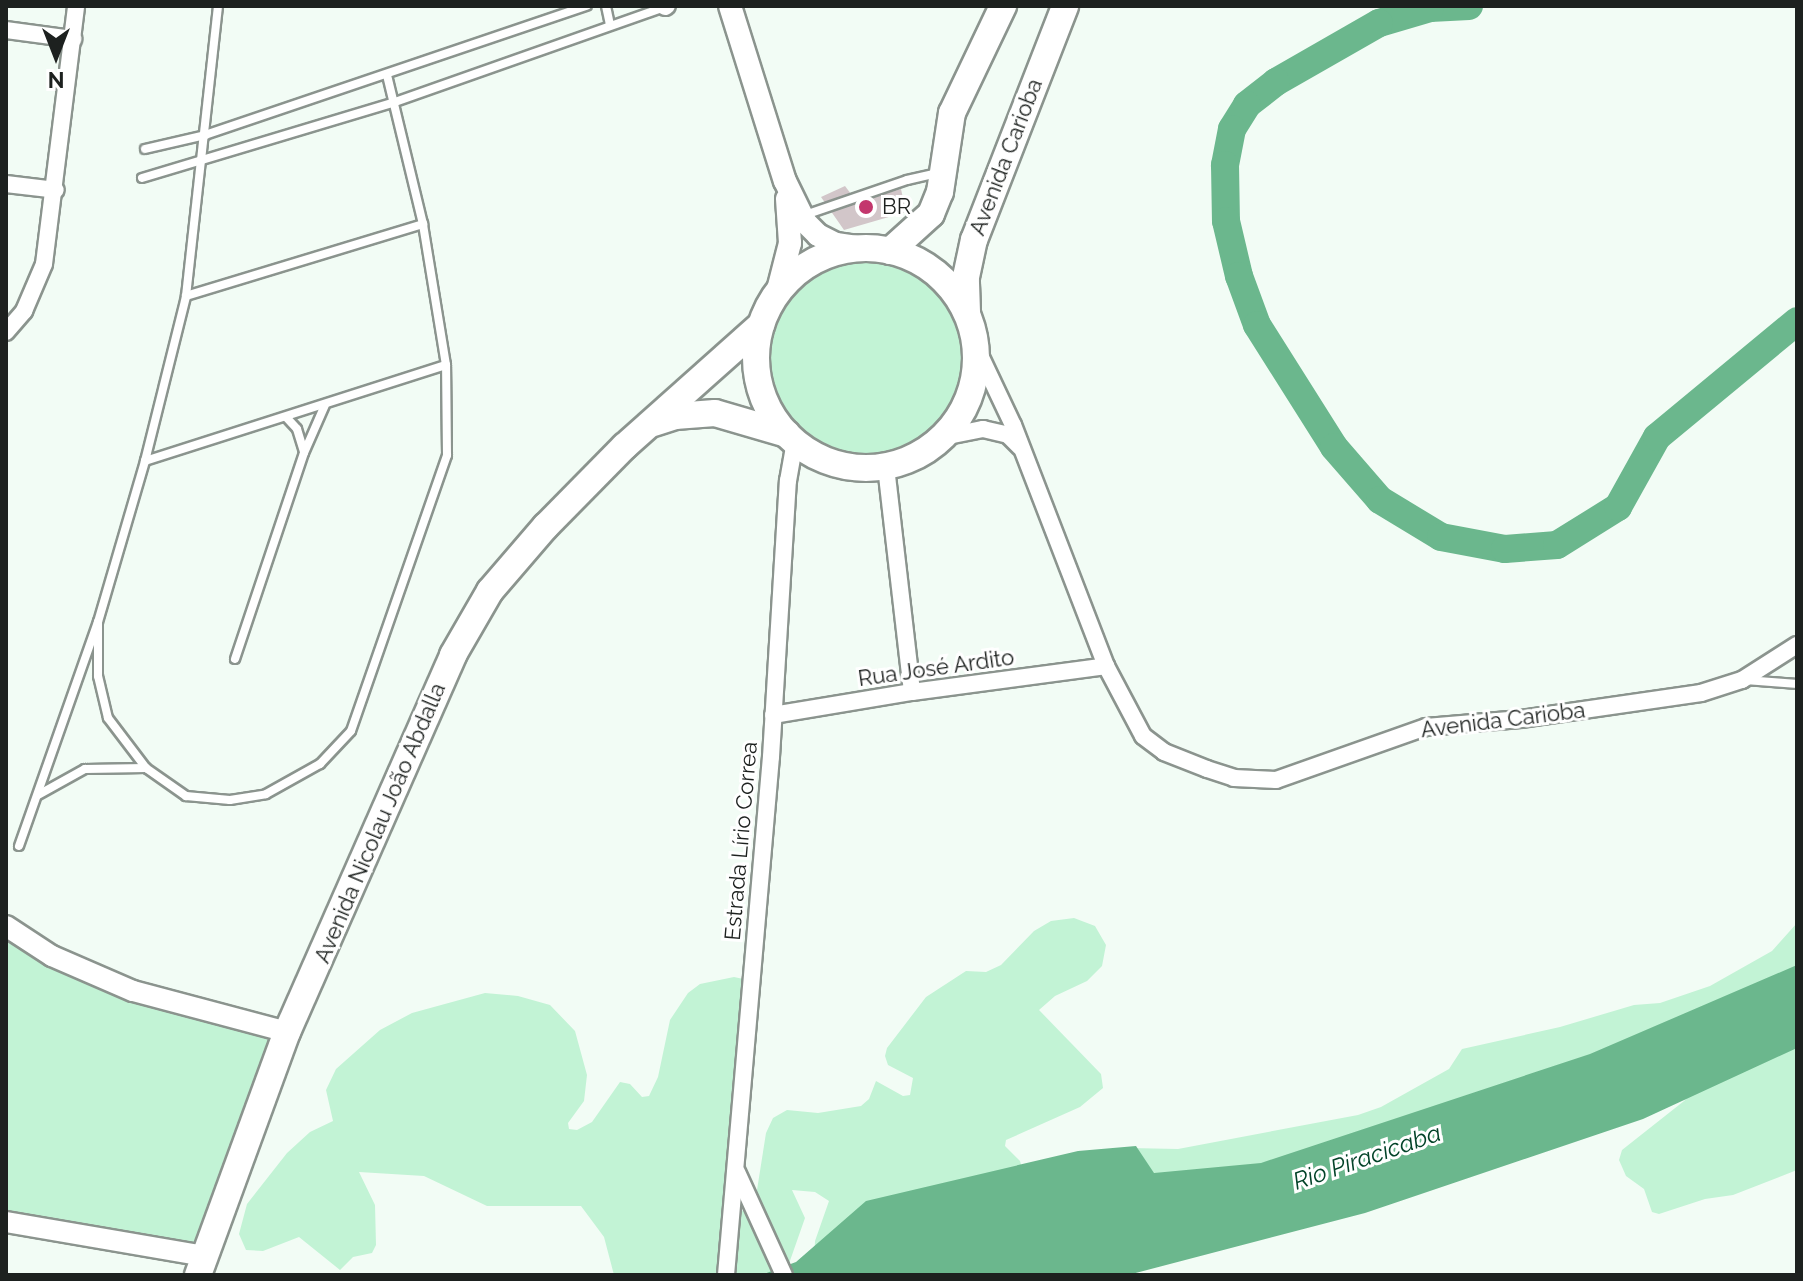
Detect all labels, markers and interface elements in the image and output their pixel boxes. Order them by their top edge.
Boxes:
north arrow [16,16,96,96]
text: N [48,67,64,93]
street label: Avenida Carioba [964,75,1048,239]
place label: BR [882,194,911,220]
marker: BR [857,198,875,216]
street label: Rua José Ardito [856,644,1016,692]
street label: Avenida Nicolau João Abdalla [309,678,451,968]
street label: Avenida Carioba [1419,697,1587,743]
street label: Estrada Lírio Correa [719,741,763,941]
water label: Rio Piracicaba [1289,1118,1445,1196]

